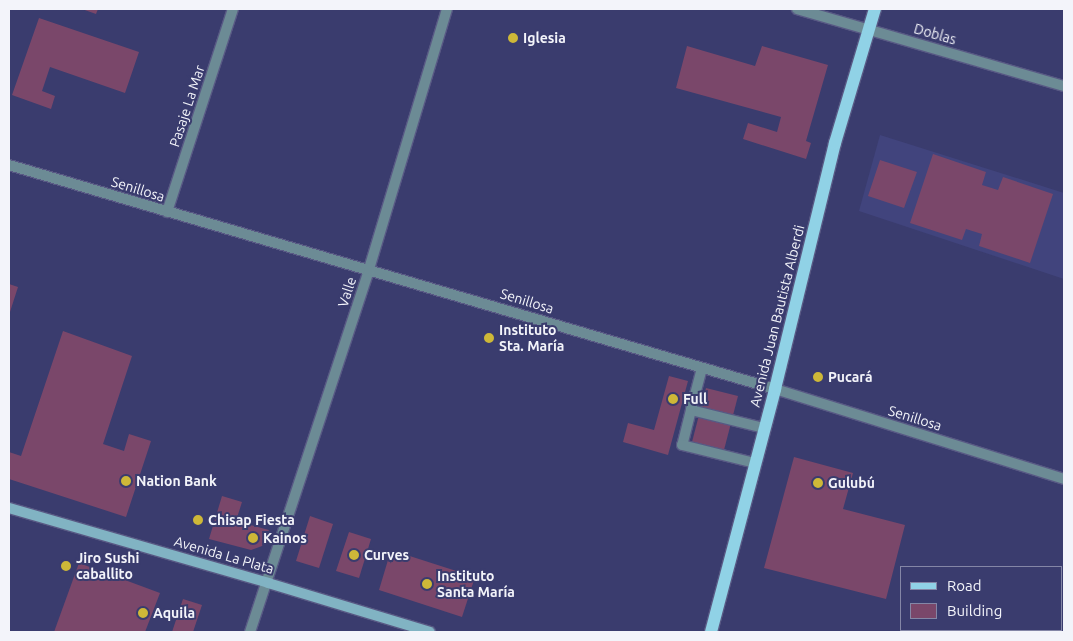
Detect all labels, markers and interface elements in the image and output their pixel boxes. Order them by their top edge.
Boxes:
street label: Doblas [912,20,958,48]
place label: Iglesia [523,30,566,46]
marker: Iglesia [507,32,519,44]
street label: Pasaje La Mar [166,63,208,149]
street label: Senillosa [109,173,167,205]
street label: Avenida Juan Bautista Alberdi [746,223,808,409]
street label: Valle [334,275,360,309]
street label: Senillosa [498,285,556,317]
place label: Instituto Sta. María [499,322,564,354]
marker: Instituto Sta. María [483,332,495,344]
place label: Pucará [828,369,873,385]
marker: Pucará [812,371,824,383]
place label: Full [683,391,707,407]
marker: Full [667,393,679,405]
street label: Senillosa [886,402,944,434]
place label: Nation Bank [136,473,217,489]
marker: Nation Bank [120,475,132,487]
place label: Gulubú [828,475,875,491]
marker: Gulubú [812,477,824,489]
place label: Chisap Fiesta [208,512,295,528]
marker: Chisap Fiesta [192,514,204,526]
place label: Kainos [263,530,307,546]
marker: Kainos [247,532,259,544]
street label: Avenida La Plata [172,533,276,577]
place label: Curves [364,547,409,563]
marker: Curves [348,549,360,561]
place label: Jiro Sushi caballito [76,550,139,582]
marker: Jiro Sushi caballito [60,560,72,572]
legend [900,566,1063,631]
place label: Instituto Santa María [437,568,515,600]
text: Road [947,577,982,594]
marker: Instituto Santa María [421,578,433,590]
text: Building [947,602,1002,619]
place label: Aquila [153,605,195,621]
marker: Aquila [137,607,149,619]

